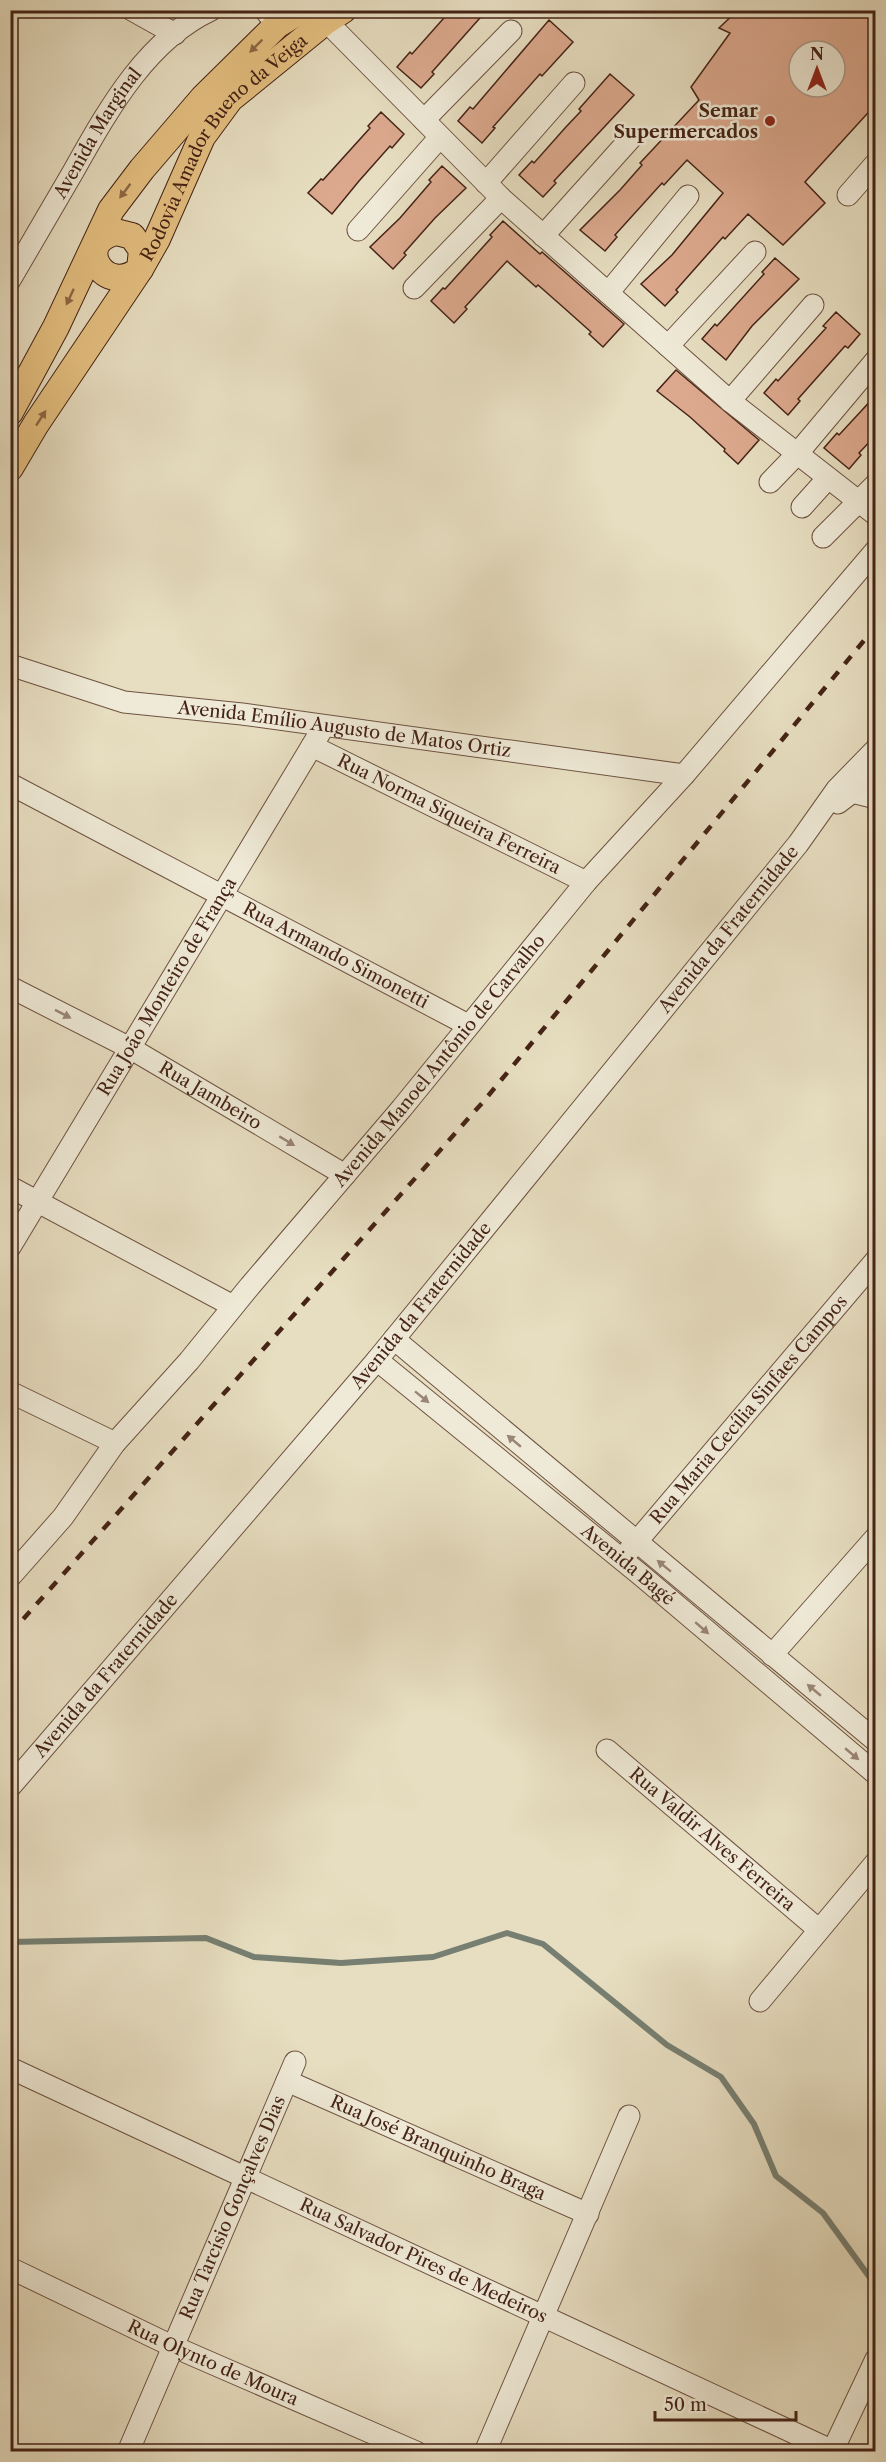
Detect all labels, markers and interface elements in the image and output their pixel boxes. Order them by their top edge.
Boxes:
street label: Rodovia Amador Bueno da Veiga [136,29,312,265]
one-way arrow [249,39,263,53]
north arrow [787,39,847,99]
text: N [810,44,824,64]
street label: Avenida Marginal [48,63,146,203]
place label: Semar Supermercados [614,100,758,143]
marker: Semar Supermercados [763,114,777,128]
one-way arrow [120,183,132,198]
one-way arrow [65,289,74,306]
one-way arrow [35,410,47,426]
street label: Avenida Emílio Augusto de Matos Ortiz [176,696,512,762]
street label: Rua Norma Siqueira Ferreira [334,749,565,879]
street label: Avenida da Fraternidade [653,841,803,1018]
street label: Rua João Monteiro de França [93,873,241,1100]
street label: Rua Armando Simonetti [239,898,433,1013]
street label: Avenida Manoel Antônio de Carvalho [328,930,550,1192]
one-way arrow [54,1009,71,1019]
street label: Rua Jambeiro [155,1057,266,1134]
one-way arrow [279,1136,296,1146]
street label: Avenida da Fraternidade [345,1218,496,1394]
street label: Rua Maria Cecília Sinfaes Campos [645,1291,852,1529]
one-way arrow [414,1391,430,1404]
one-way arrow [506,1434,522,1447]
street label: Avenida Bagé [576,1519,679,1610]
one-way arrow [656,1559,672,1572]
street label: Avenida da Fraternidade [29,1589,182,1763]
one-way arrow [694,1622,710,1635]
one-way arrow [807,1684,822,1697]
one-way arrow [844,1747,859,1760]
street label: Rua Valdir Alves Ferreira [625,1763,800,1916]
street label: Rua José Branquinho Braga [327,2090,550,2205]
street label: Rua Tarcísio Gonçalves Dias [175,2092,290,2323]
street label: Rua Salvador Pires de Medeiros [296,2193,551,2327]
street label: Rua Olynto de Moura [124,2315,302,2411]
scale bar [655,2384,796,2422]
text: 50 m [664,2394,707,2416]

